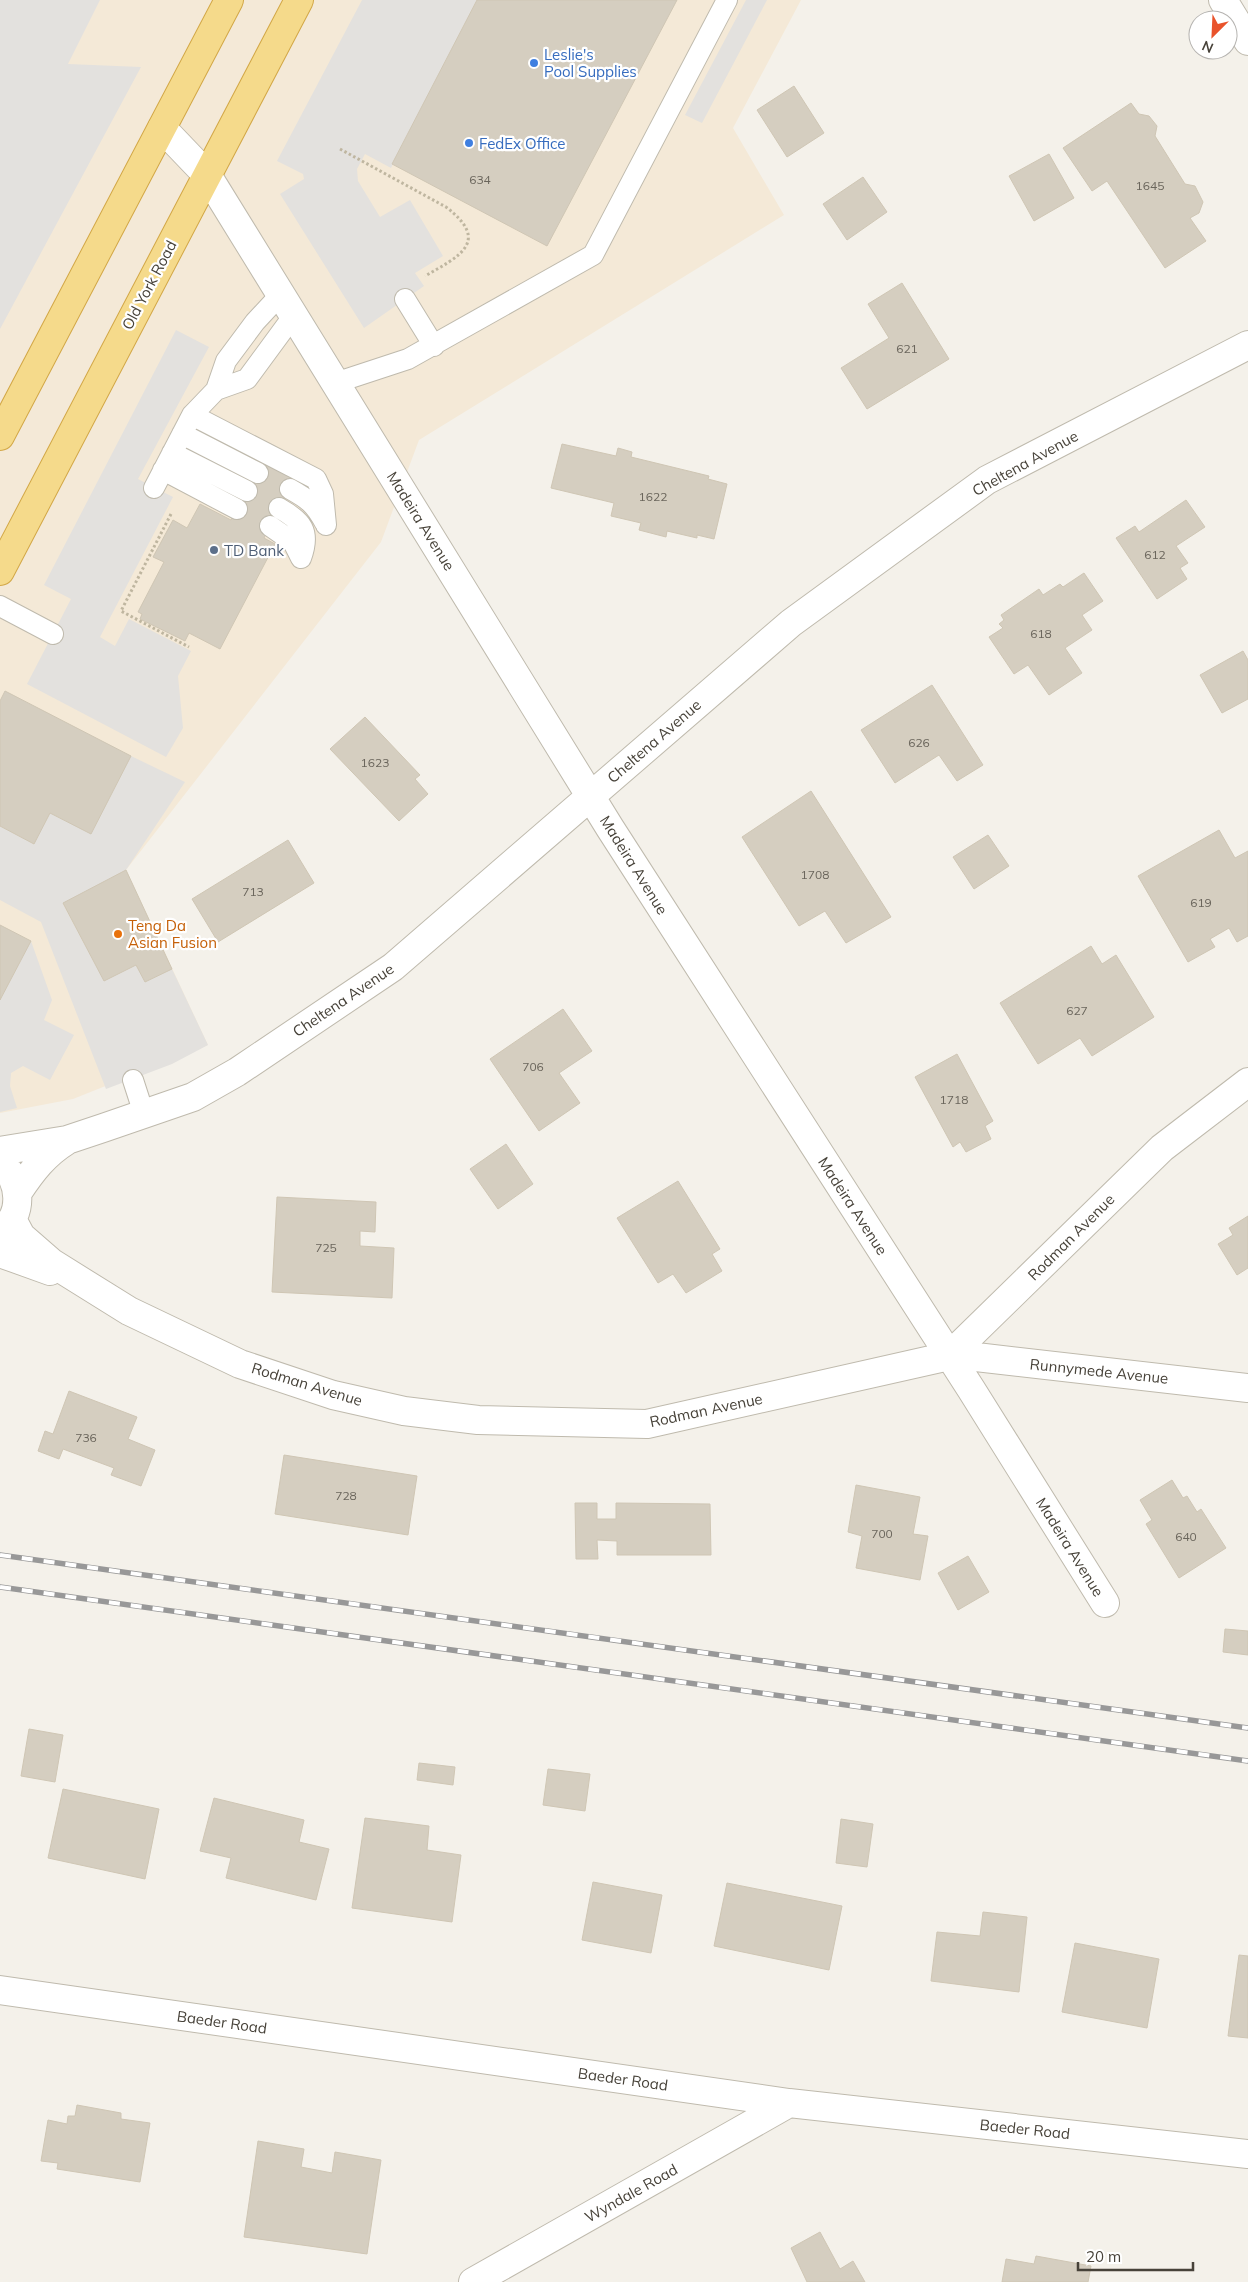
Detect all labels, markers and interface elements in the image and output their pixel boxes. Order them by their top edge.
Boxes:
north arrow [1188,10,1238,60]
text: N [1199,37,1216,57]
place label: Leslie's Pool Supplies [544,45,637,81]
marker: Leslie's Pool Supplies [528,57,540,69]
place label: FedEx Office [479,134,566,153]
marker: FedEx Office [463,137,475,149]
house number: 634 [469,172,491,187]
house number: 1645 [1136,178,1164,193]
street label: Old York Road [118,237,180,333]
house number: 621 [896,341,918,356]
street label: Cheltena Avenue [969,426,1081,500]
street label: Madeira Avenue [383,468,459,574]
house number: 1622 [639,489,667,504]
place label: TD Bank [224,541,284,560]
marker: TD Bank [208,544,220,556]
house number: 612 [1144,547,1166,562]
house number: 618 [1030,626,1052,641]
street label: Cheltena Avenue [603,695,705,787]
house number: 626 [908,735,930,750]
house number: 1623 [361,755,389,770]
street label: Madeira Avenue [596,812,672,918]
house number: 1708 [801,867,829,882]
house number: 713 [242,884,264,899]
house number: 619 [1190,895,1212,910]
place label: Teng Da Asian Fusion [128,916,217,952]
marker: Teng Da Asian Fusion [112,928,124,940]
street label: Cheltena Avenue [289,959,397,1041]
house number: 627 [1066,1003,1088,1018]
house number: 706 [522,1059,544,1074]
house number: 1718 [940,1092,968,1107]
street label: Madeira Avenue [814,1153,892,1259]
street label: Rodman Avenue [1024,1190,1118,1284]
house number: 725 [315,1240,337,1255]
street label: Runnymede Avenue [1029,1354,1169,1388]
street label: Rodman Avenue [249,1358,365,1410]
street label: Rodman Avenue [648,1389,764,1431]
house number: 736 [75,1430,97,1445]
house number: 728 [335,1488,357,1503]
street label: Madeira Avenue [1032,1494,1108,1600]
house number: 700 [871,1526,893,1541]
house number: 640 [1175,1529,1197,1544]
street label: Baeder Road [176,2006,268,2038]
street label: Baeder Road [577,2063,669,2095]
street label: Baeder Road [979,2115,1071,2143]
street label: Wyndale Road [581,2160,681,2226]
scale bar [1078,2240,1193,2272]
text: 20 m [1086,2247,1121,2266]

